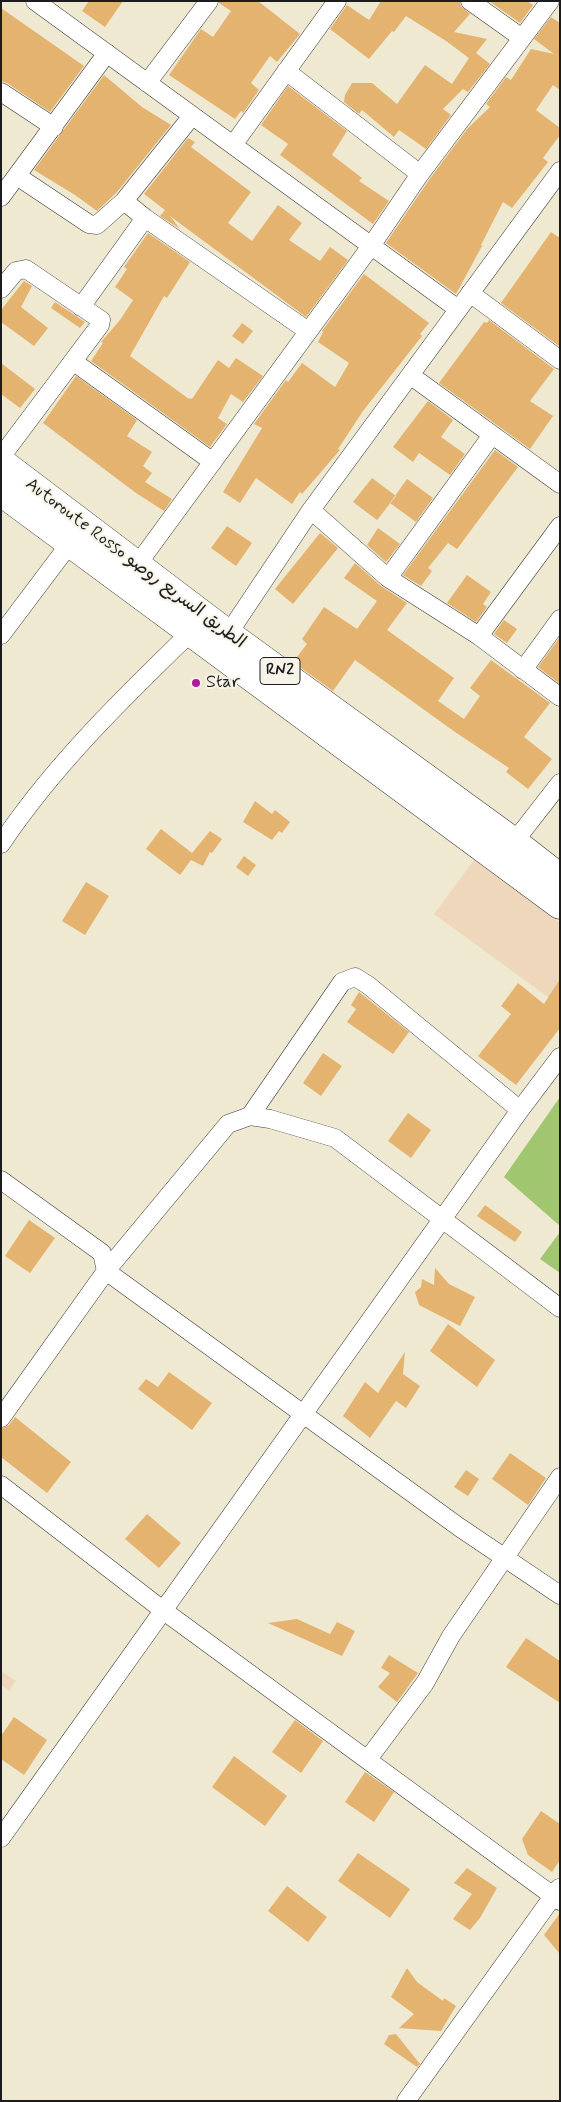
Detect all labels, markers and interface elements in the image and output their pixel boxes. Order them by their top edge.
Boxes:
street label: Autoroute Rosso الطريق السريع روصو [21,474,249,654]
road number: RN2 [260,658,300,684]
place label: Star [206,672,240,694]
marker: Star [190,677,202,689]

